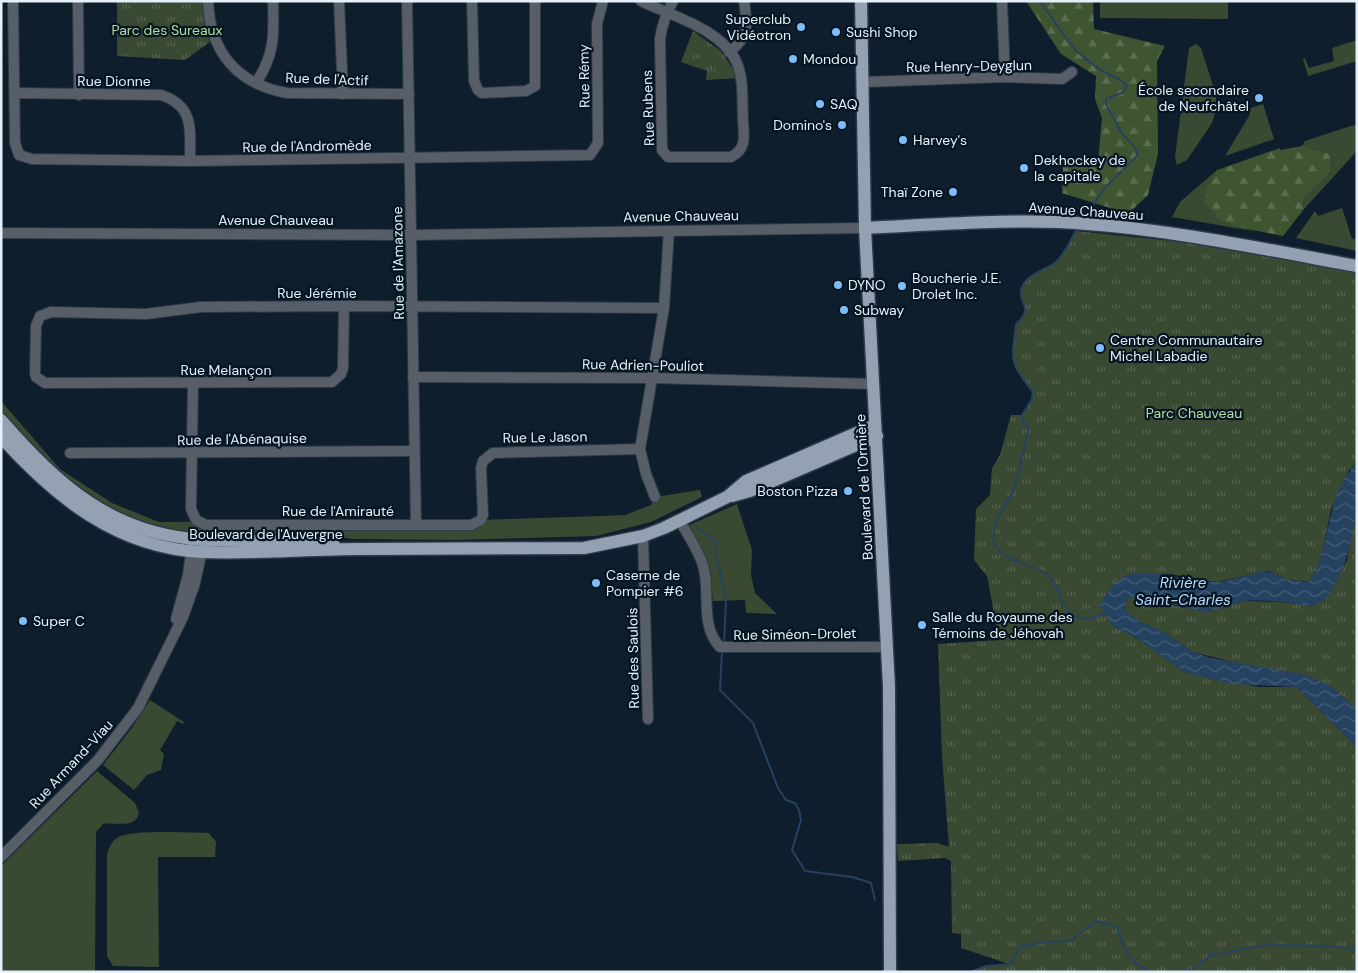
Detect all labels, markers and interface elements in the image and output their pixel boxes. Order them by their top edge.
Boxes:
place label: Superclub Vidéotron [725,10,791,44]
park label: Parc des Sureaux [111,21,223,39]
marker: Superclub Vidéotron [795,21,807,33]
place label: Sushi Shop [846,23,918,41]
marker: Sushi Shop [830,26,842,38]
street label: Rue Rémy [574,44,594,108]
place label: Mondou [803,50,856,68]
marker: Mondou [787,53,799,65]
street label: Rue Henry-Deyglun [906,56,1032,76]
street label: Rue de l'Actif [285,69,369,89]
street label: Rue Rubens [638,70,658,146]
street label: Rue Dionne [77,72,151,90]
place label: École secondaire de Neufchâtel [1138,81,1249,115]
marker: École secondaire de Neufchâtel [1253,92,1265,104]
place label: SAQ [830,95,858,113]
marker: SAQ [814,98,826,110]
place label: Domino's [773,116,832,134]
marker: Domino's [836,119,848,131]
place label: Harvey's [913,131,967,149]
marker: Harvey's [897,134,909,146]
street label: Rue de l'Andromède [242,136,372,156]
place label: Dekhockey de la capitale [1034,151,1126,185]
marker: Dekhockey de la capitale [1018,162,1030,174]
place label: Thaï Zone [881,183,943,201]
marker: Thaï Zone [947,186,959,198]
street label: Avenue Chauveau [1028,198,1144,224]
street label: Rue de l'Amazone [388,206,408,320]
street label: Avenue Chauveau [623,206,739,226]
street label: Avenue Chauveau [218,211,334,229]
place label: Boucherie J.E. Drolet Inc. [912,269,1001,303]
place label: DYNO [848,276,886,294]
marker: DYNO [832,279,844,291]
marker: Boucherie J.E. Drolet Inc. [896,280,908,292]
street label: Rue Jérémie [277,284,357,302]
place label: Subway [854,301,904,319]
marker: Subway [838,304,850,316]
place label: Centre Communautaire Michel Labadie [1110,331,1262,365]
marker: Centre Communautaire Michel Labadie [1094,342,1106,354]
street label: Rue Adrien-Pouliot [582,355,704,375]
street label: Rue Melançon [181,361,271,379]
park label: Parc Chauveau [1146,404,1242,422]
street label: Boulevard de l'Ormière [851,414,877,560]
street label: Rue Le Jason [502,427,588,447]
street label: Rue de l'Abénaquise [177,429,307,449]
place label: Boston Pizza [757,482,838,500]
marker: Boston Pizza [842,485,854,497]
street label: Rue de l'Amirauté [282,502,394,520]
street label: Boulevard de l'Auvergne [189,525,343,543]
place label: Caserne de Pompier #6 [606,566,684,600]
water label: Rivière Saint-Charles [1135,573,1231,610]
marker: Caserne de Pompier #6 [590,577,602,589]
street label: Rue des Saulois [623,607,643,709]
place label: Salle du Royaume des Témoins de Jéhovah [932,608,1073,642]
place label: Super C [33,612,85,630]
marker: Super C [17,615,29,627]
marker: Salle du Royaume des Témoins de Jéhovah [916,619,928,631]
street label: Rue Siméon-Drolet [733,624,857,644]
street label: Rue Armand-Viau [25,716,117,812]

